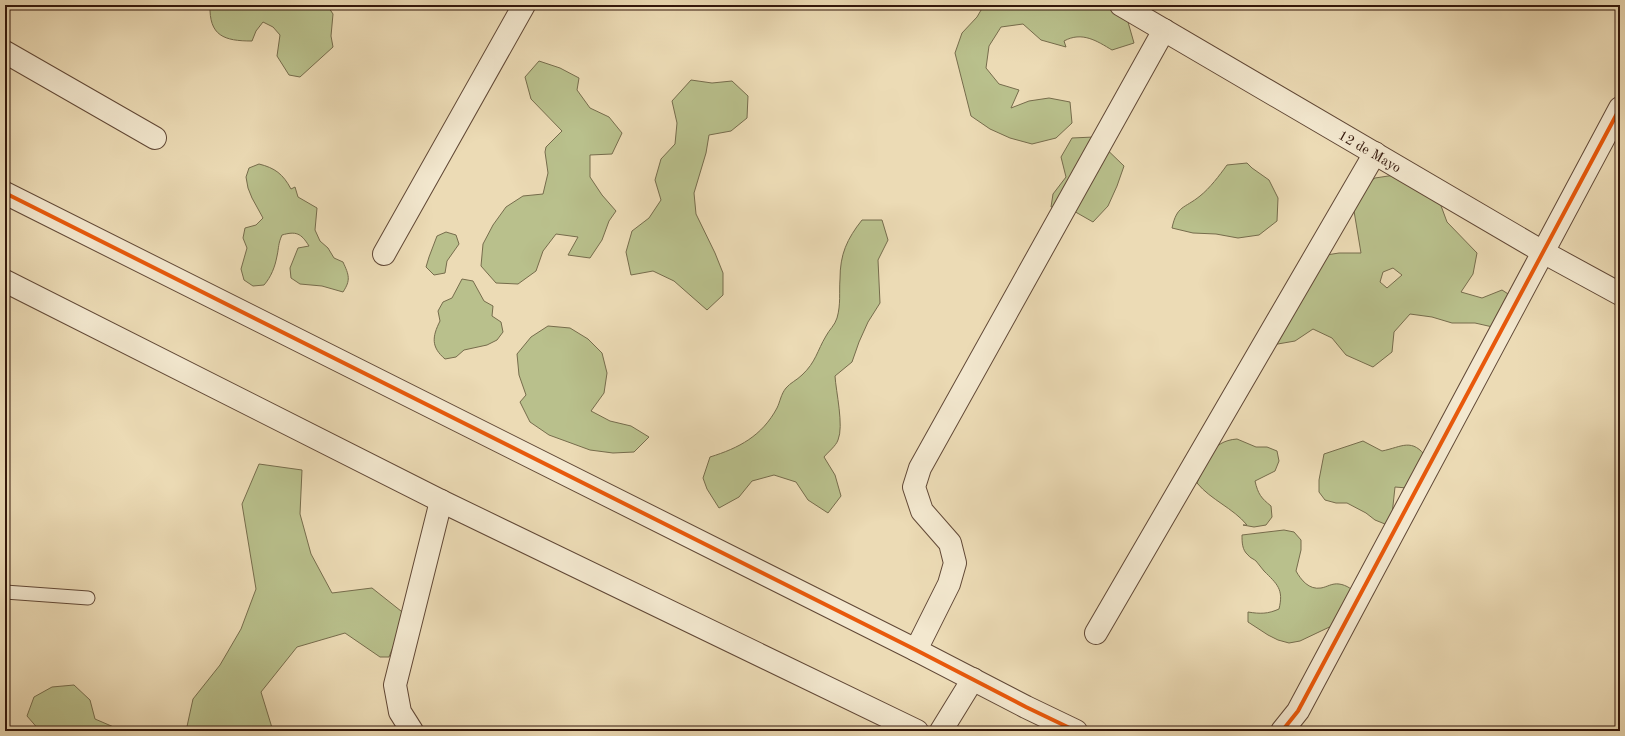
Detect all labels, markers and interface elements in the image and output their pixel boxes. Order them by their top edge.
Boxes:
street label: 12 de Mayo [1336,128,1403,175]

